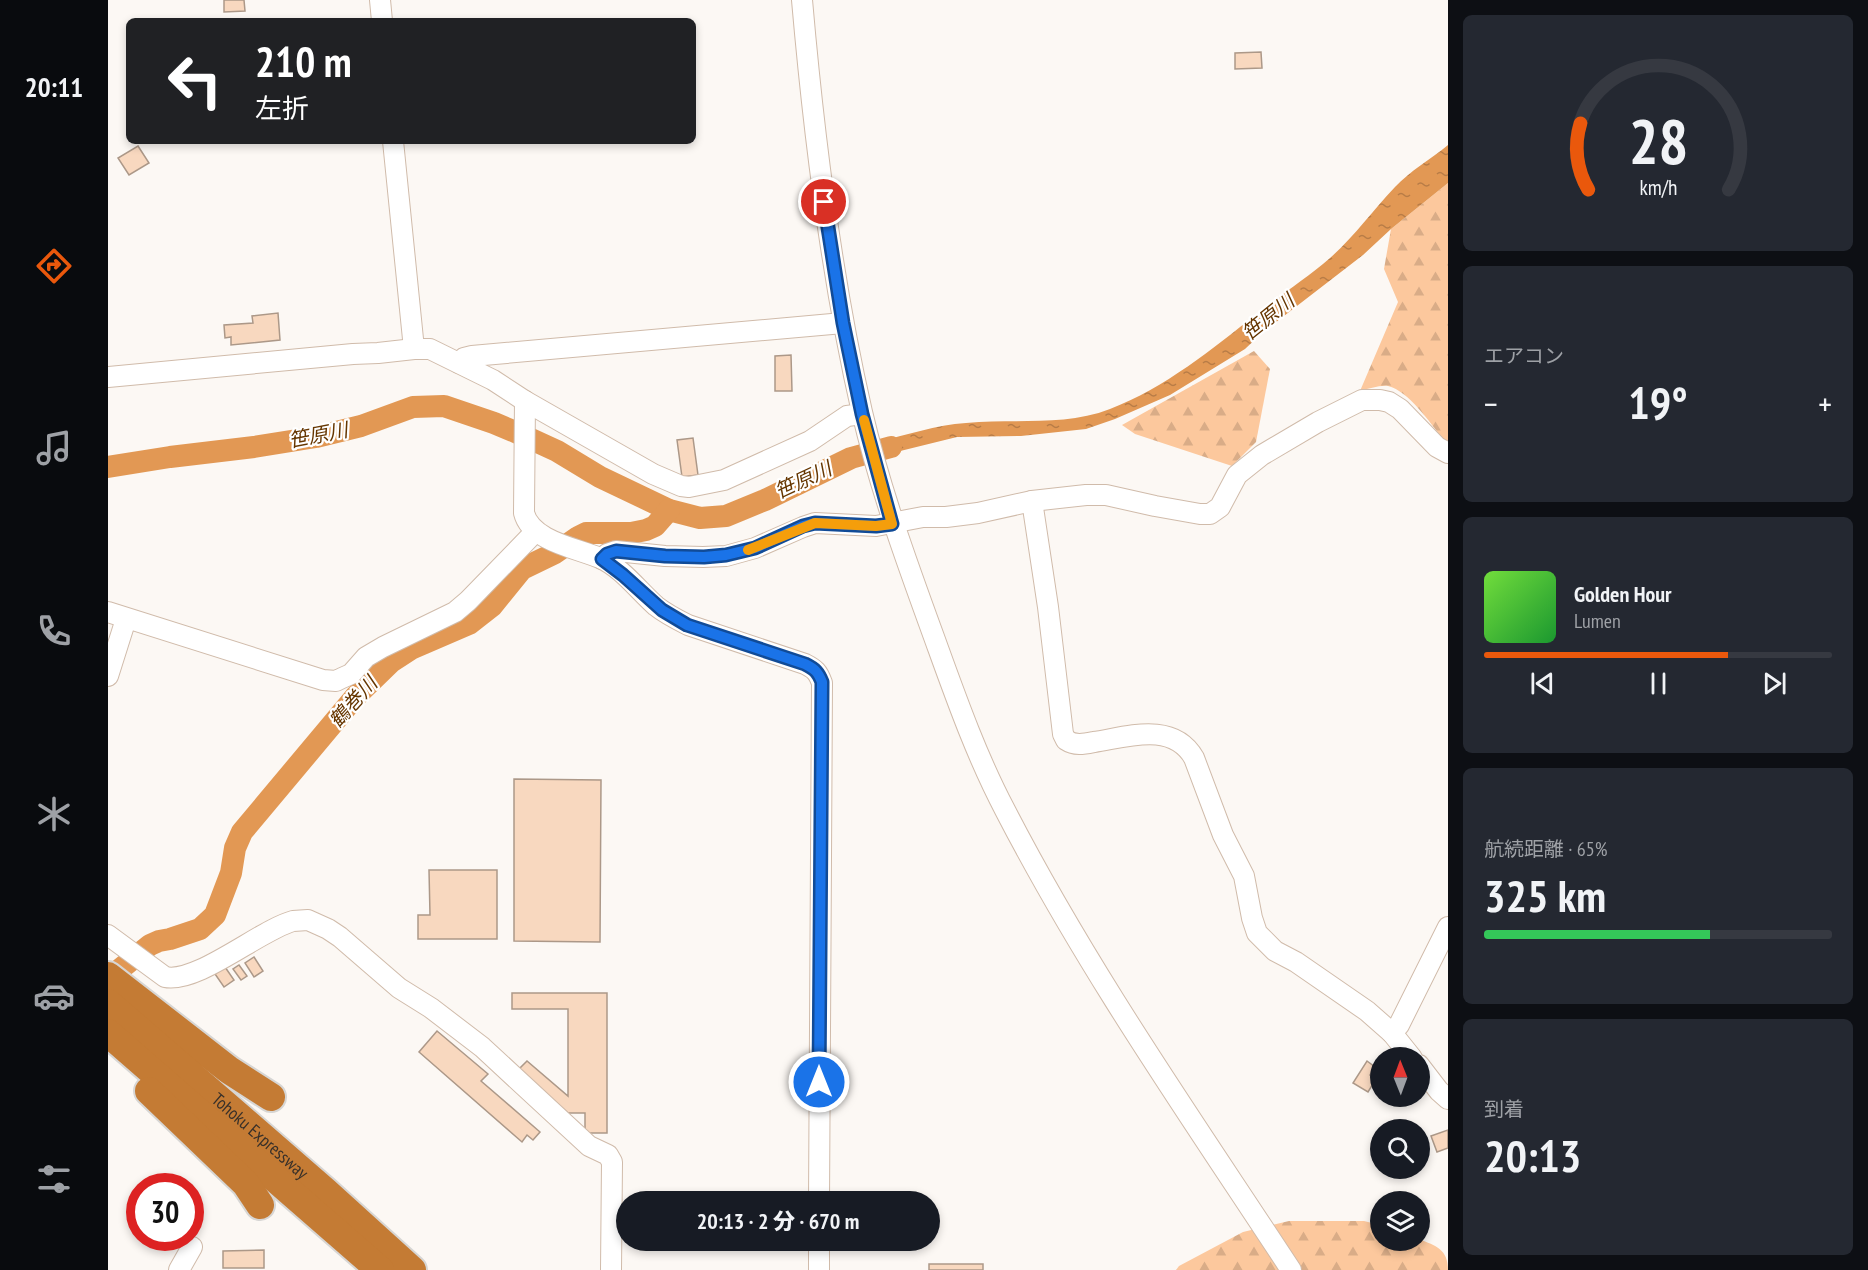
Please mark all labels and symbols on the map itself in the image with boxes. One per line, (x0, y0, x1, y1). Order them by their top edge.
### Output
pin (798, 176, 849, 227)
water label: 笹原川 (1237, 287, 1301, 346)
water label: 笹原川 (286, 416, 352, 453)
water label: 笹原川 (770, 455, 837, 504)
water label: 鶴巻川 (323, 670, 384, 733)
north arrow (1370, 1047, 1430, 1107)
position arrow (787, 1050, 851, 1114)
street label: Tohoku Expressway (208, 1087, 314, 1184)
speed limit sign: 30 (126, 1173, 204, 1251)

